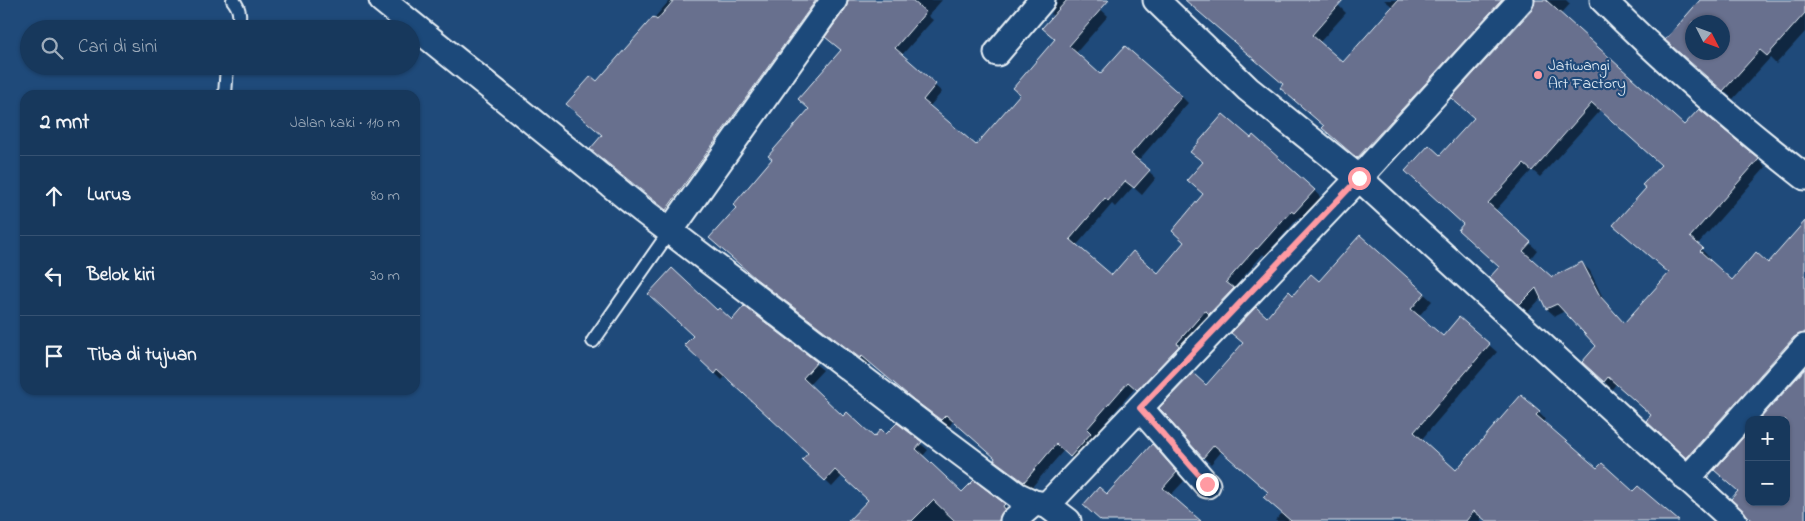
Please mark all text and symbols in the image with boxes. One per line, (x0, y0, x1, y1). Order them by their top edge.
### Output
north arrow (1685, 15, 1730, 60)
search box (20, 20, 420, 75)
icon: search (38, 34, 66, 62)
text: Cari di sini (78, 34, 157, 61)
place label: Jatiwangi Art Factory (1548, 54, 1626, 96)
marker: Jatiwangi Art Factory (1532, 69, 1544, 81)
text: 2 mnt (40, 108, 89, 138)
text: Jalan kaki · 110 m (290, 111, 400, 135)
route start (1348, 167, 1371, 190)
icon: ahead (40, 182, 68, 210)
text: Lurus (87, 182, 131, 209)
text: 80 m (371, 184, 400, 208)
icon: left (40, 262, 68, 290)
text: Belok kiri (87, 262, 155, 289)
text: 30 m (370, 264, 400, 288)
icon: arrive (40, 342, 68, 370)
text: Tiba di tujuan (87, 342, 197, 369)
map controls (1745, 416, 1790, 506)
button: + (1745, 416, 1790, 461)
button: − (1745, 461, 1790, 506)
route end (1196, 473, 1219, 496)

